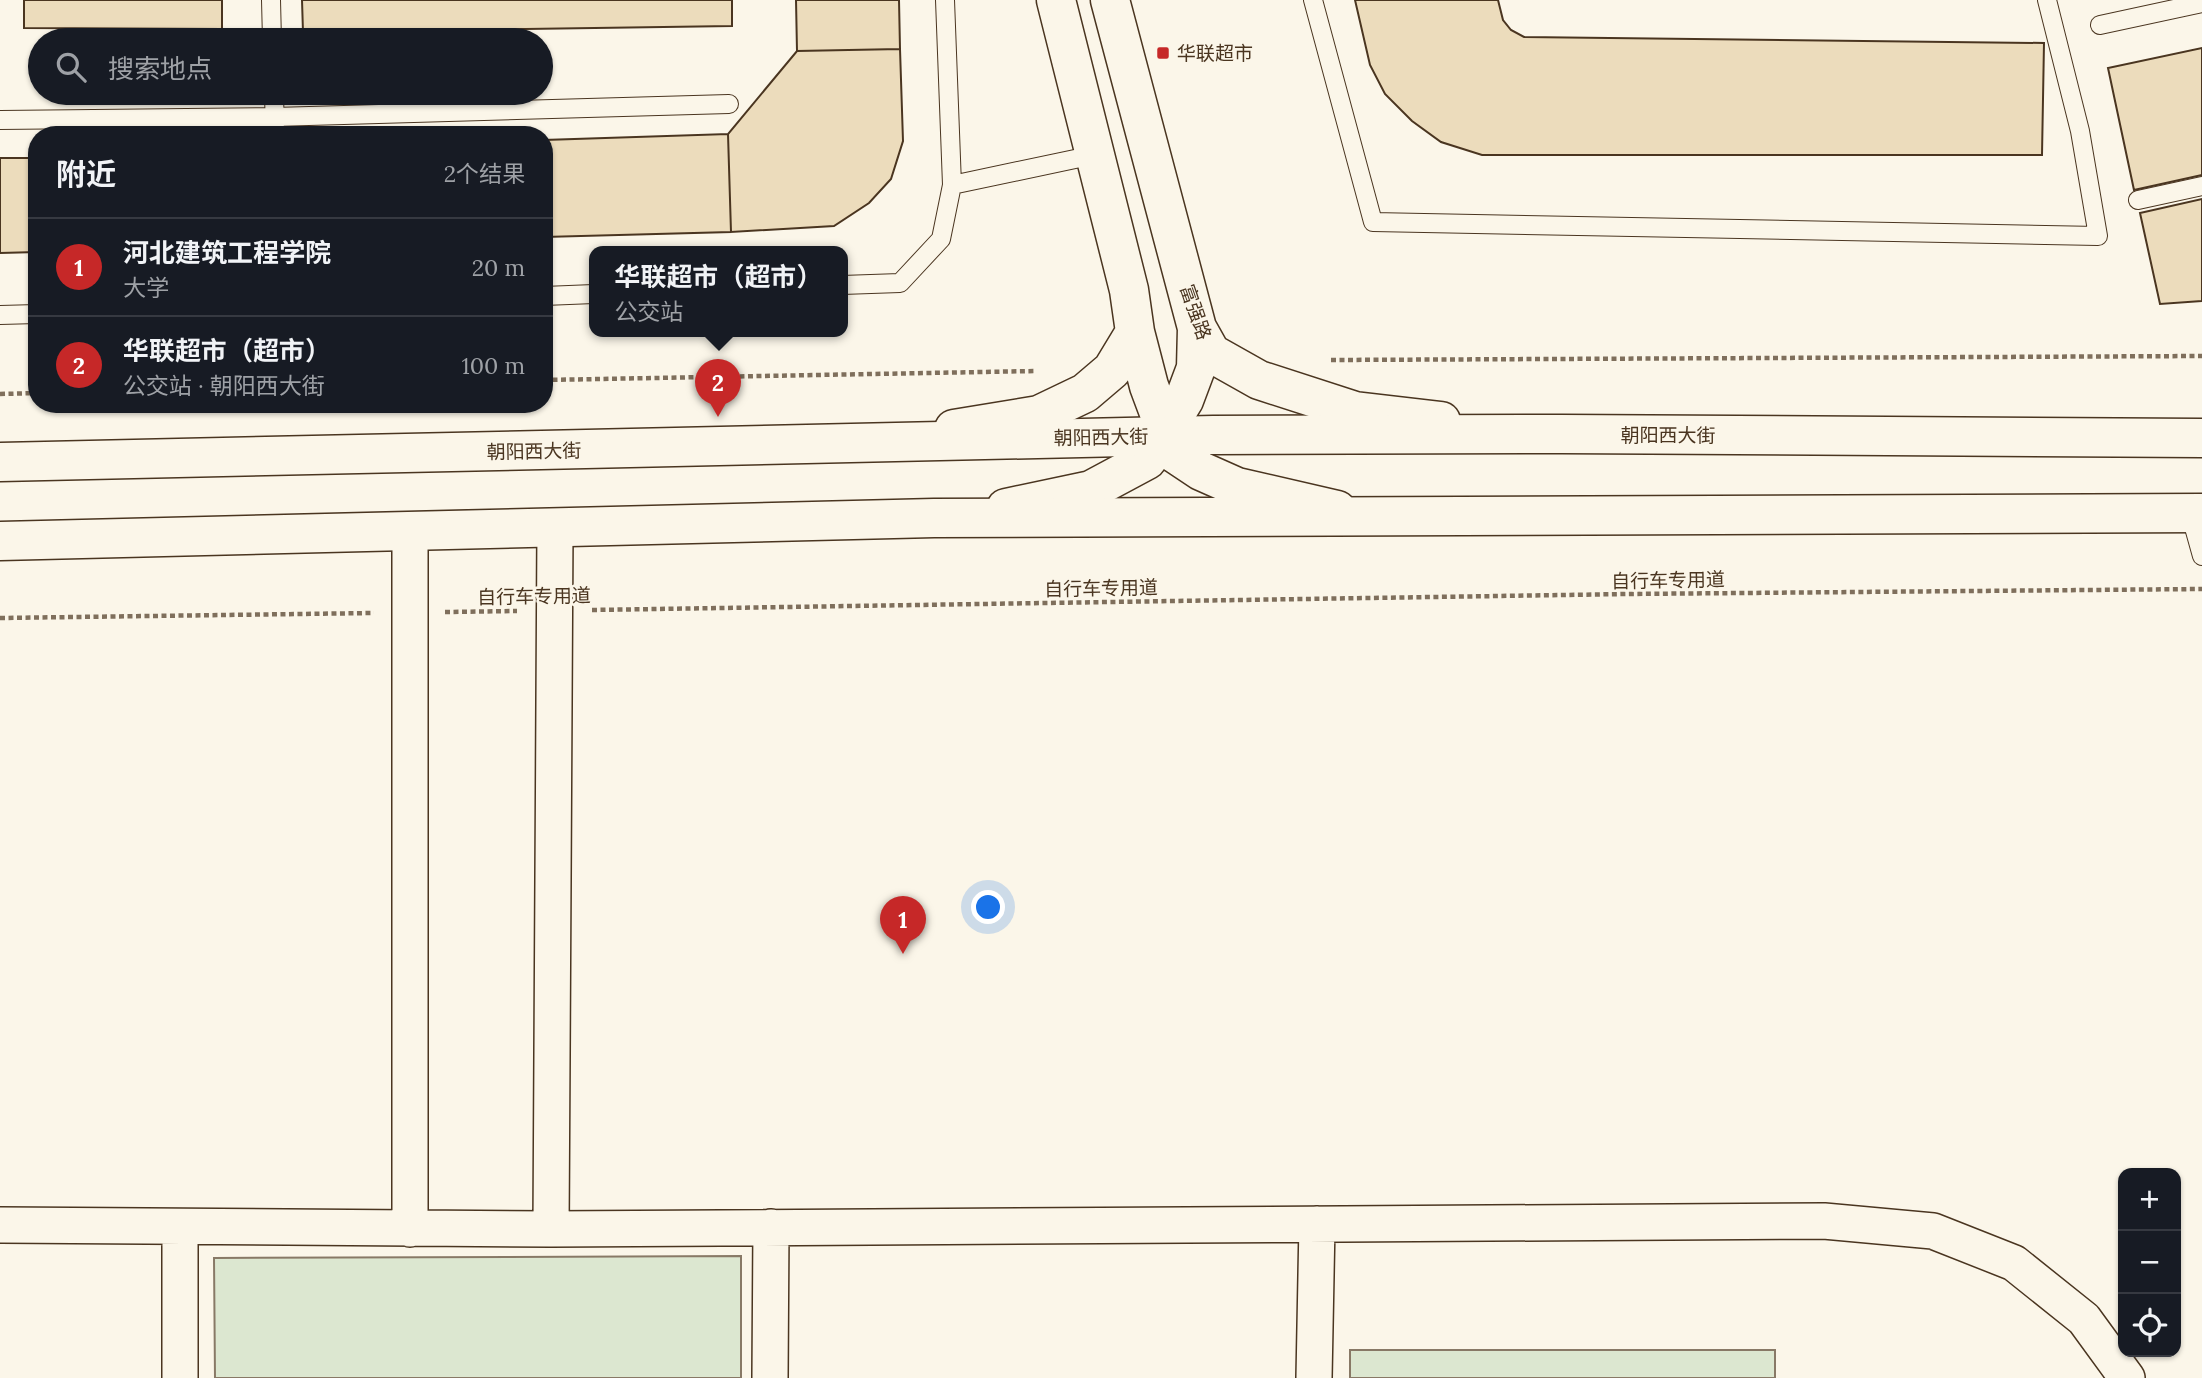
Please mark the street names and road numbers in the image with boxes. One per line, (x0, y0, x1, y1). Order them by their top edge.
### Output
street label: 富强路 (1175, 281, 1217, 343)
street label: 朝阳西大街 (1620, 423, 1716, 447)
street label: 朝阳西大街 (1053, 424, 1149, 450)
street label: 朝阳西大街 (486, 438, 582, 464)
street label: 自行车专用道 (1611, 567, 1725, 593)
street label: 自行车专用道 (1044, 575, 1158, 601)
street label: 自行车专用道 (477, 583, 591, 609)

